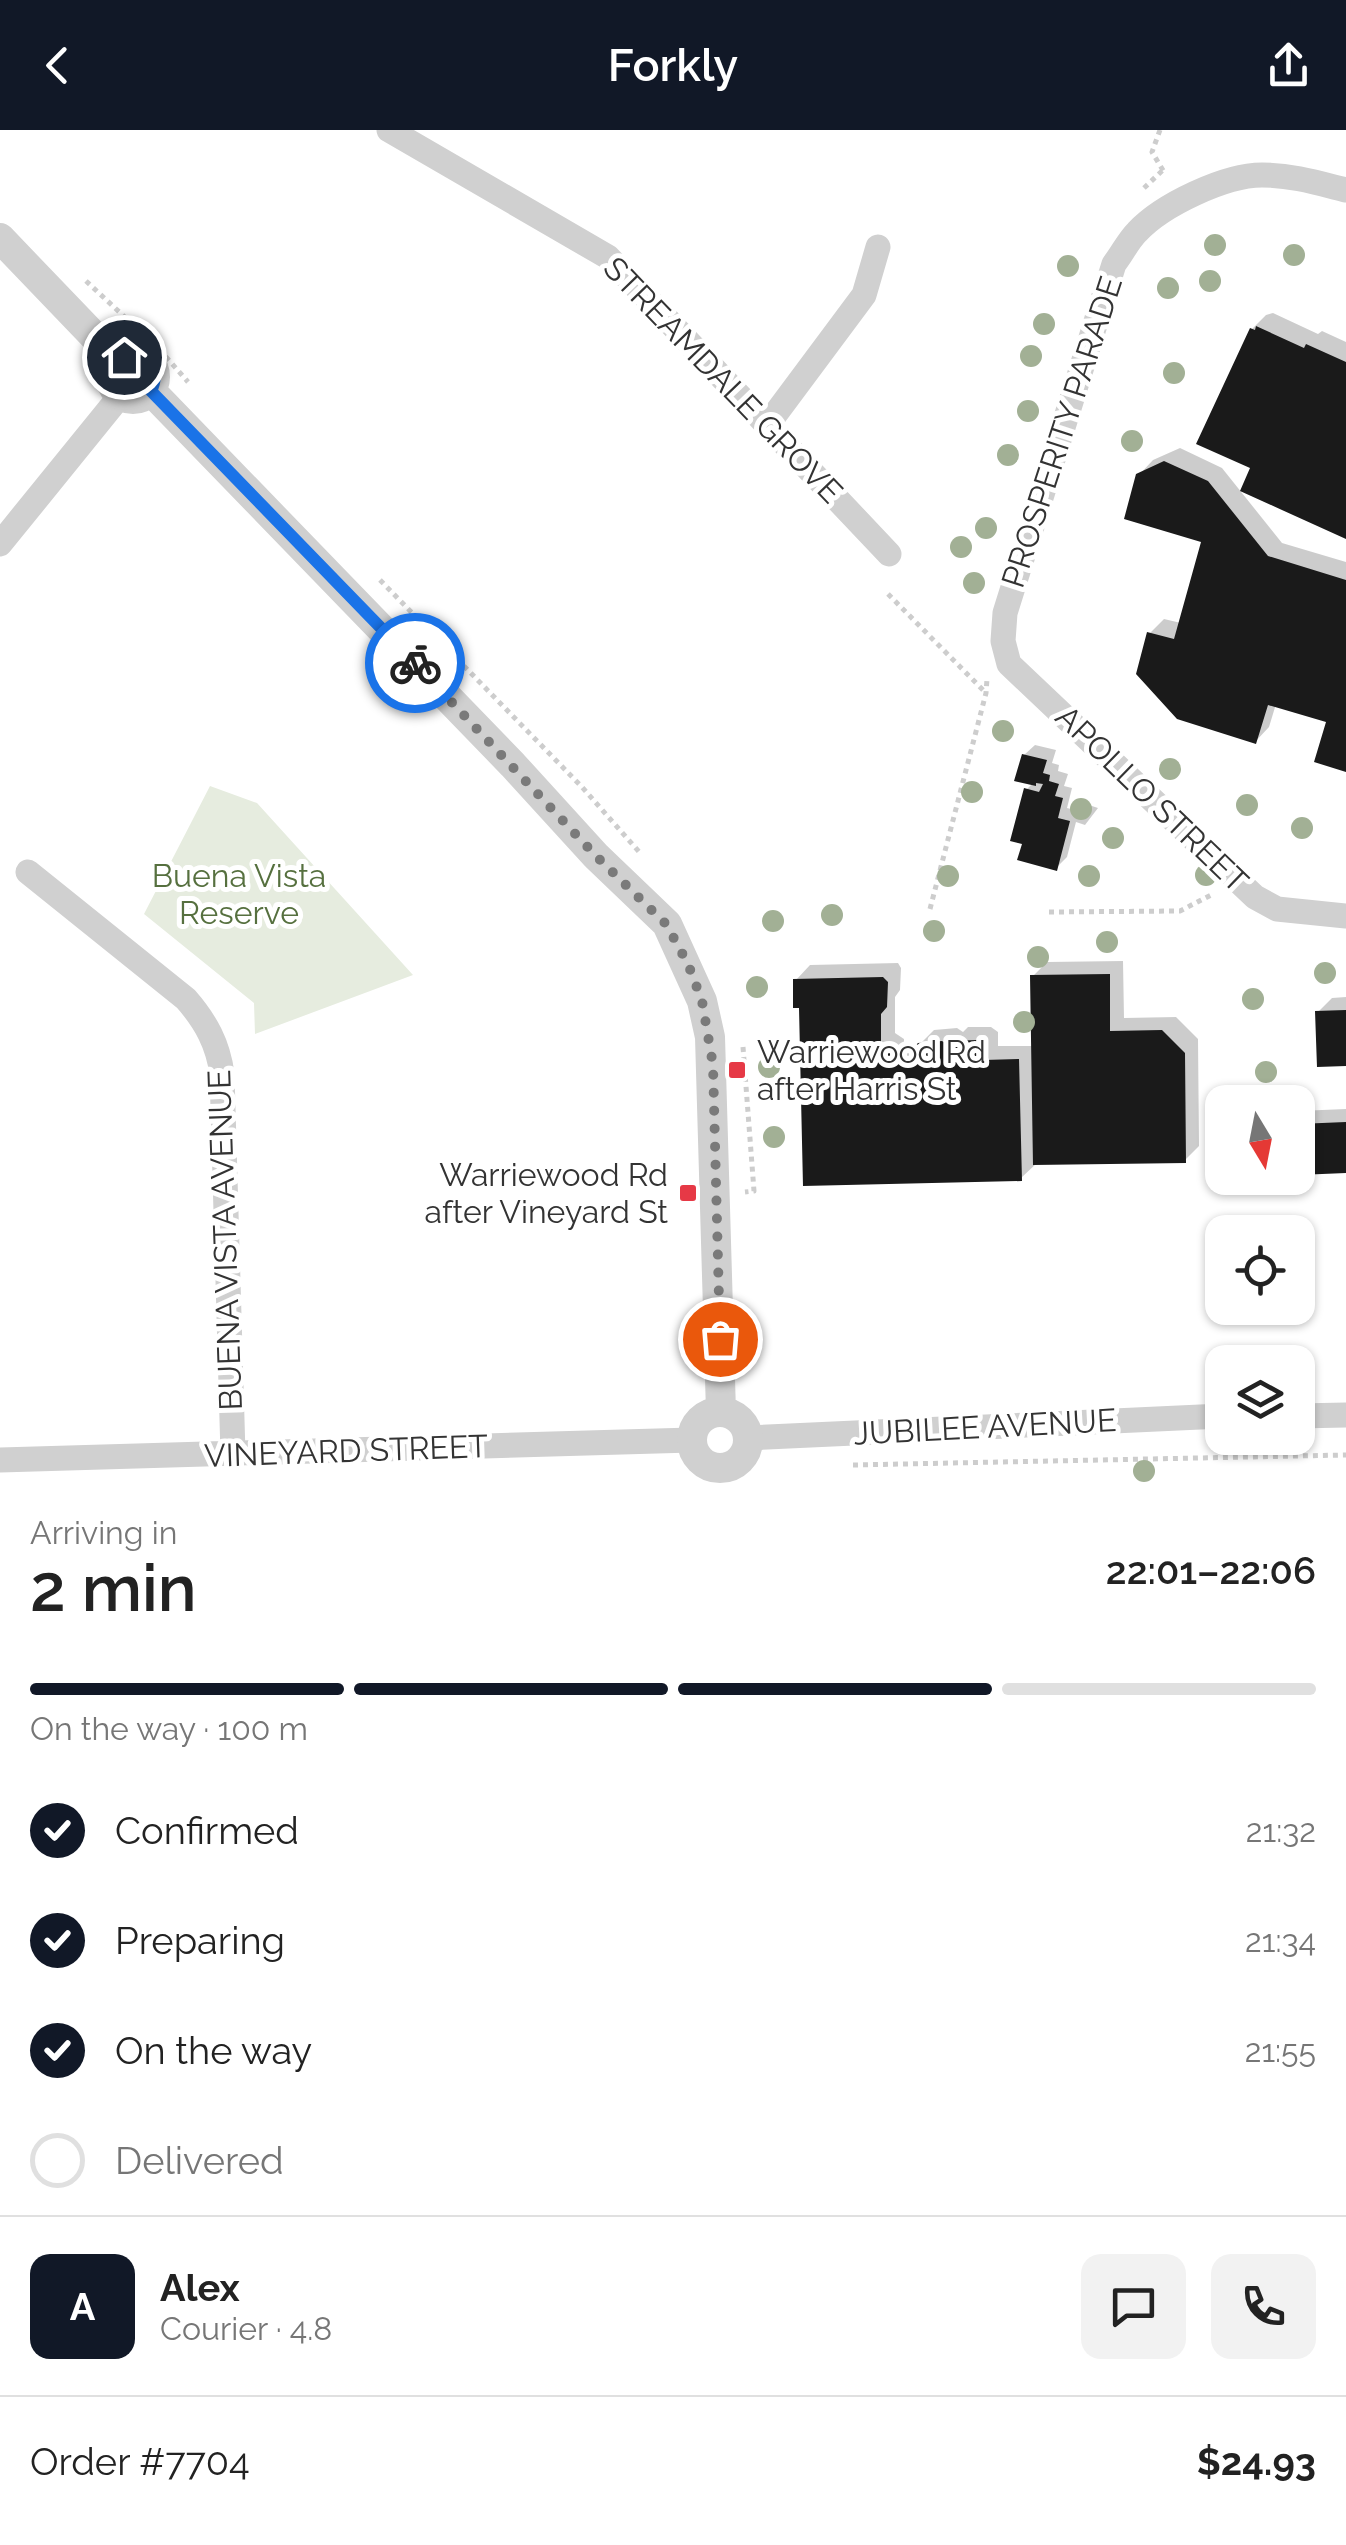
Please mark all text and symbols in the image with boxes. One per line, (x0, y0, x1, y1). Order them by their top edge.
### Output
icon: back (30, 38, 85, 93)
icon: share (1261, 38, 1316, 93)
text: Forkly (608, 39, 738, 92)
street label: STREAMDALE GROVE (596, 249, 850, 510)
street label: PROSPERITY PARADE (994, 272, 1129, 592)
pin (82, 315, 167, 400)
icon: home (97, 330, 152, 385)
courier (365, 613, 465, 713)
icon: bike (388, 636, 443, 691)
street label: APOLLO STREET (1049, 698, 1256, 900)
park label: Buena Vista Reserve (152, 857, 326, 931)
place label: Warriewood Rd after Harris St (757, 1033, 986, 1107)
marker: Warriewood Rd after Harris St (726, 1059, 748, 1081)
street label: BUENA VISTA AVENUE (200, 1069, 249, 1411)
north arrow (1205, 1085, 1315, 1195)
map controls (1205, 1085, 1315, 1455)
place label: Warriewood Rd after Vineyard St (425, 1156, 668, 1230)
marker: Warriewood Rd after Vineyard St (677, 1182, 699, 1204)
button: locate (1205, 1215, 1315, 1325)
pin (678, 1297, 763, 1382)
icon: bag (693, 1312, 748, 1367)
button: layers (1205, 1345, 1315, 1455)
street label: JUBILEE AVENUE (853, 1401, 1117, 1452)
street label: VINEYARD STREET (203, 1427, 489, 1474)
text: Arriving in (30, 1514, 177, 1551)
text: 22:01–22:06 (1106, 1548, 1316, 1593)
text: 2 min (30, 1550, 197, 1626)
text: On the way · 100 m (30, 1710, 308, 1747)
icon: check (30, 1803, 85, 1858)
text: Confirmed (115, 1808, 299, 1853)
text: 21:32 (1246, 1812, 1316, 1849)
icon: check (30, 1913, 85, 1968)
text: Preparing (115, 1918, 285, 1963)
text: 21:34 (1245, 1922, 1316, 1959)
icon: check (30, 2023, 85, 2078)
text: On the way (115, 2028, 312, 2073)
text: 21:55 (1245, 2032, 1316, 2069)
text: Delivered (115, 2138, 284, 2183)
button: chat (1081, 2254, 1186, 2359)
button: phone (1211, 2254, 1316, 2359)
text: Alex (160, 2265, 240, 2310)
text: A (70, 2284, 95, 2329)
text: Courier · 4.8 (160, 2310, 332, 2347)
text: Order #7704 (30, 2439, 250, 2484)
text: $24.93 (1197, 2439, 1316, 2484)

